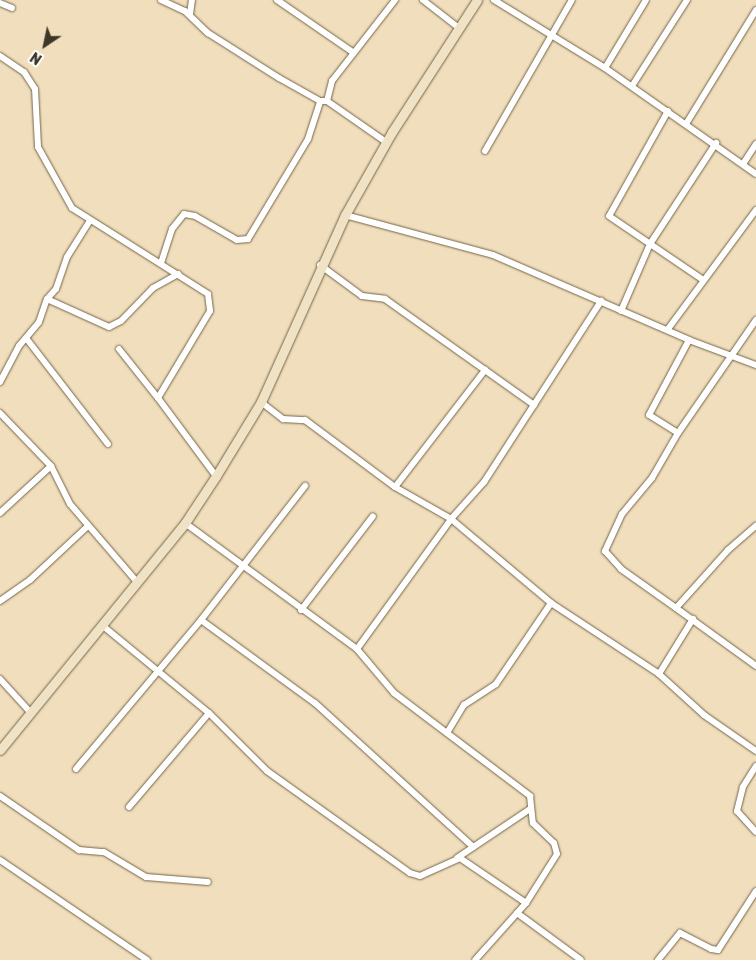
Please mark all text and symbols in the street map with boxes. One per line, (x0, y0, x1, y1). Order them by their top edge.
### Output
north arrow (20, 20, 70, 70)
text: N (27, 48, 45, 68)

